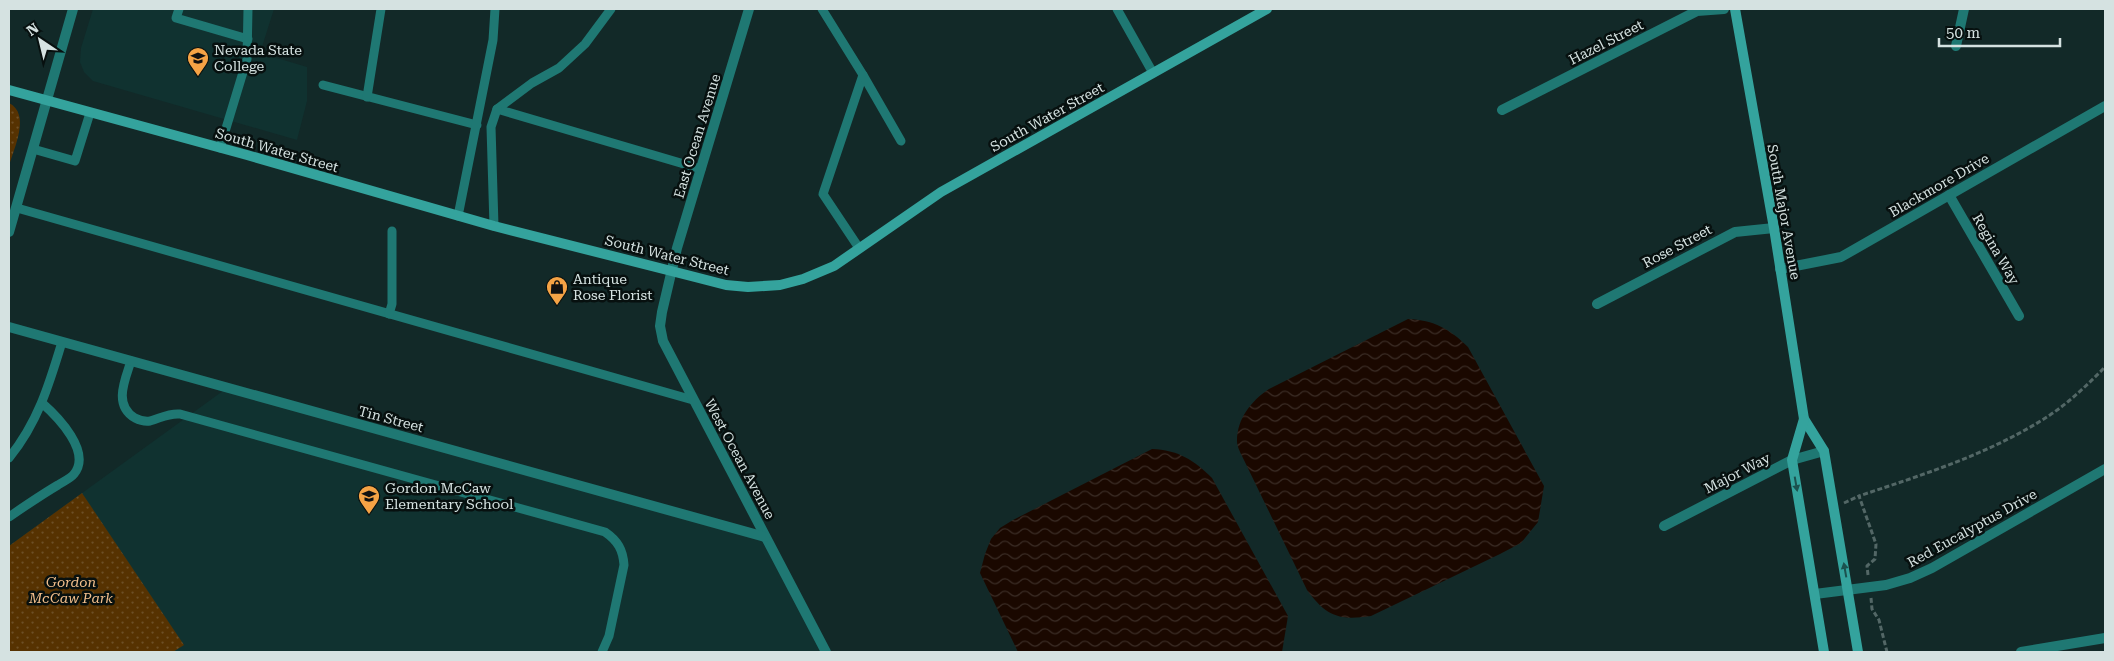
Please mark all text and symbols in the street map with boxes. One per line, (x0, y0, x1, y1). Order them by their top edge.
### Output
north arrow (15, 15, 65, 65)
scale bar (1939, 15, 2060, 47)
street label: Hazel Street (1566, 16, 1646, 68)
text: N (24, 20, 42, 39)
text: 50 m (1946, 24, 1981, 42)
place label: Nevada State College (214, 42, 302, 74)
school or university icon: Nevada State College (186, 46, 210, 77)
street label: East Ocean Avenue (670, 72, 724, 200)
street label: South Water Street (987, 79, 1107, 155)
street label: South Water Street (214, 125, 340, 175)
street label: South Major Avenue (1764, 143, 1804, 281)
street label: Blackmore Drive (1886, 150, 1992, 220)
street label: Regina Way (1969, 211, 2023, 288)
street label: Rose Street (1640, 221, 1714, 271)
street label: South Water Street (603, 232, 731, 278)
place label: Antique Rose Florist (573, 271, 652, 303)
shop icon: Antique Rose Florist (545, 275, 569, 306)
street label: West Ocean Avenue (702, 396, 779, 522)
street label: Tin Street (357, 403, 425, 435)
street label: Major Way (1701, 449, 1773, 496)
one-way arrow (1793, 476, 1801, 492)
place label: Gordon McCaw Elementary School (385, 480, 514, 512)
school or university icon: Gordon McCaw Elementary School (357, 484, 381, 515)
street label: Red Eucalyptus Drive (1905, 486, 2040, 570)
one-way arrow (1841, 561, 1849, 577)
park label: Gordon McCaw Park (28, 574, 113, 606)

